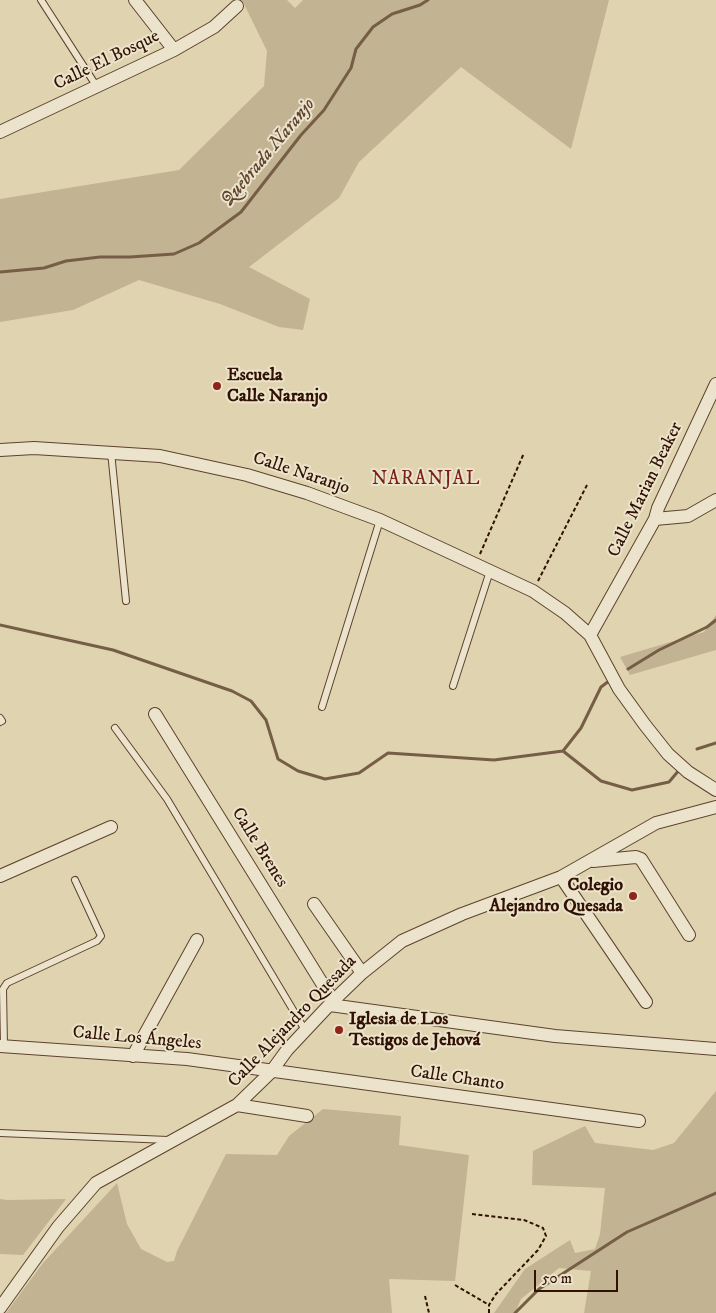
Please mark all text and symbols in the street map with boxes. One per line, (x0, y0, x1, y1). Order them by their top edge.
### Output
street label: Calle El Bosque (51, 26, 163, 96)
water label: Quebrada Naranjo (217, 94, 321, 212)
place label: Escuela Calle Naranjo (227, 365, 328, 408)
marker: Escuela Calle Naranjo (211, 380, 223, 392)
street label: Calle Marian Beaker (604, 419, 688, 561)
street label: Calle Naranjo (250, 448, 352, 500)
district label: NARANJAL (371, 469, 481, 491)
street label: Calle Brenes (226, 804, 292, 892)
place label: Colegio Alejandro Quesada (489, 875, 623, 918)
marker: Colegio Alejandro Quesada (627, 890, 639, 902)
street label: Calle Alejandro Quesada (224, 951, 362, 1093)
place label: Iglesia de Los Testigos de Jehová (349, 1009, 480, 1052)
street label: Calle Los Ángeles (72, 1023, 202, 1055)
marker: Iglesia de Los Testigos de Jehová (333, 1024, 345, 1036)
street label: Calle Chanto (409, 1062, 505, 1096)
scale bar (536, 1260, 620, 1292)
text: 50 m (542, 1269, 572, 1288)

